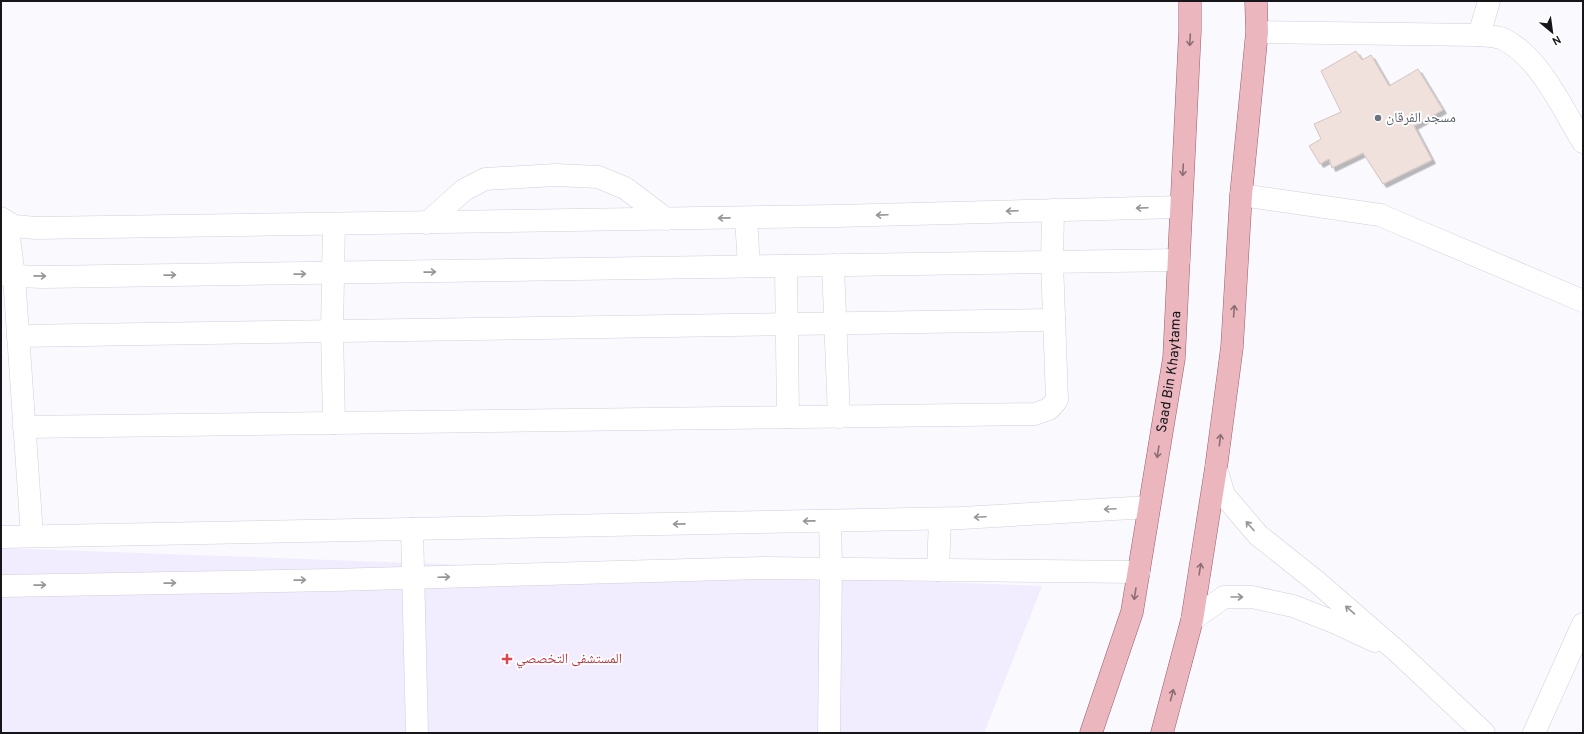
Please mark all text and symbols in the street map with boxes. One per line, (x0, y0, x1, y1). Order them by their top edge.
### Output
north arrow (1532, 12, 1572, 52)
text: N (1550, 32, 1563, 48)
one-way arrow (1186, 33, 1193, 46)
place label: مسجد الفرقان (1386, 110, 1456, 127)
marker: مسجد الفرقان (1373, 113, 1383, 123)
one-way arrow (1179, 163, 1187, 176)
one-way arrow (1136, 204, 1149, 211)
one-way arrow (1006, 208, 1019, 215)
one-way arrow (876, 211, 889, 219)
one-way arrow (718, 214, 731, 222)
one-way arrow (423, 268, 436, 276)
one-way arrow (293, 270, 306, 278)
one-way arrow (163, 271, 176, 279)
one-way arrow (33, 273, 46, 280)
one-way arrow (1230, 305, 1237, 318)
street label: Saad Bin Khaytama (1153, 311, 1185, 434)
one-way arrow (1216, 434, 1224, 447)
one-way arrow (1154, 445, 1162, 458)
one-way arrow (1104, 506, 1117, 513)
one-way arrow (974, 513, 987, 521)
one-way arrow (803, 517, 816, 525)
one-way arrow (673, 520, 686, 527)
one-way arrow (1246, 521, 1255, 532)
one-way arrow (1196, 563, 1204, 576)
one-way arrow (437, 573, 450, 580)
one-way arrow (293, 577, 306, 584)
one-way arrow (163, 579, 176, 587)
one-way arrow (33, 581, 46, 589)
one-way arrow (1131, 588, 1139, 601)
one-way arrow (1230, 593, 1243, 601)
one-way arrow (1344, 605, 1355, 614)
place label: المستشفى التخصصي (516, 651, 622, 669)
marker: المستشفى التخصصي (501, 653, 513, 665)
one-way arrow (1169, 689, 1176, 702)

